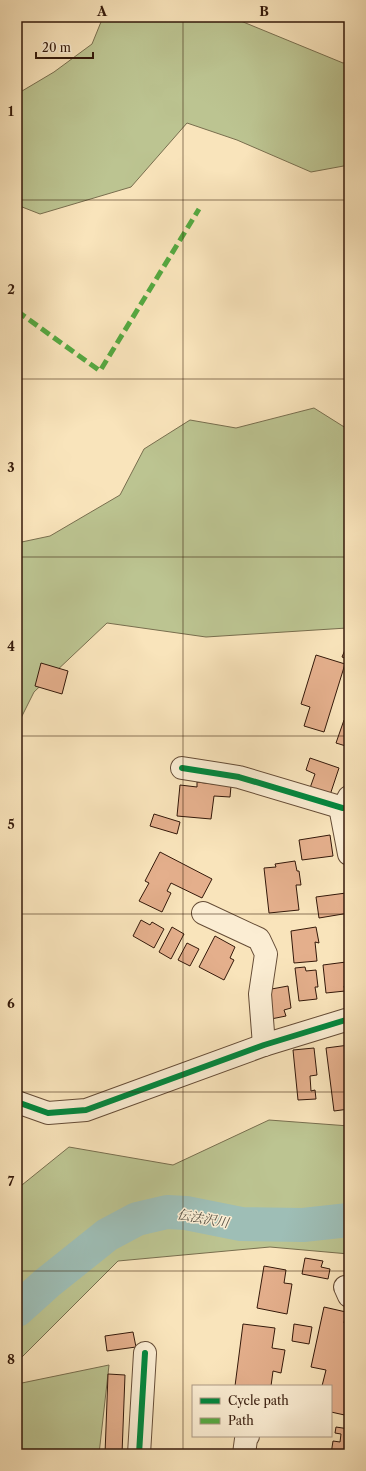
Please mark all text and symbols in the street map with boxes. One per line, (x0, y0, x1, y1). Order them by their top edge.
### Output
text: A (96, 3, 108, 19)
text: B (259, 3, 269, 19)
scale bar (36, 34, 93, 60)
text: 20 m (42, 40, 71, 55)
text: 1 (8, 103, 14, 119)
text: 2 (7, 281, 15, 297)
text: 3 (7, 459, 15, 475)
text: 4 (7, 638, 15, 654)
text: 5 (7, 816, 15, 832)
text: 6 (7, 995, 15, 1011)
text: 7 (8, 1173, 15, 1189)
water label: 伝法沢川 (176, 1206, 232, 1231)
text: 8 (7, 1351, 15, 1367)
legend (192, 1385, 332, 1437)
text: Cycle path (228, 1393, 289, 1408)
text: Path (228, 1413, 254, 1428)

